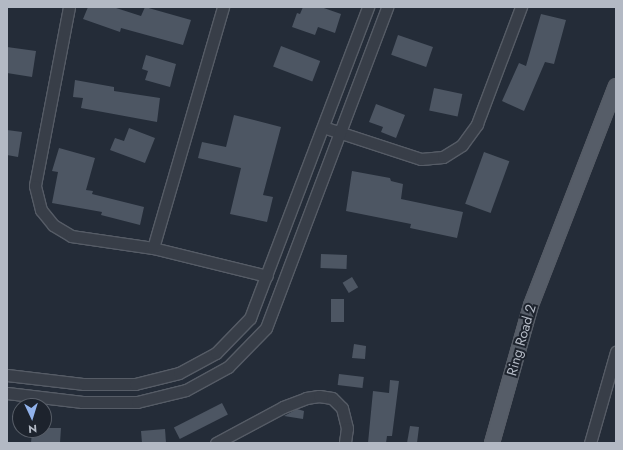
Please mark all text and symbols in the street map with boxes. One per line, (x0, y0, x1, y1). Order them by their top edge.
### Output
street label: Ring Road 2 (503, 302, 539, 378)
north arrow (12, 398, 52, 438)
text: N (28, 421, 38, 437)

